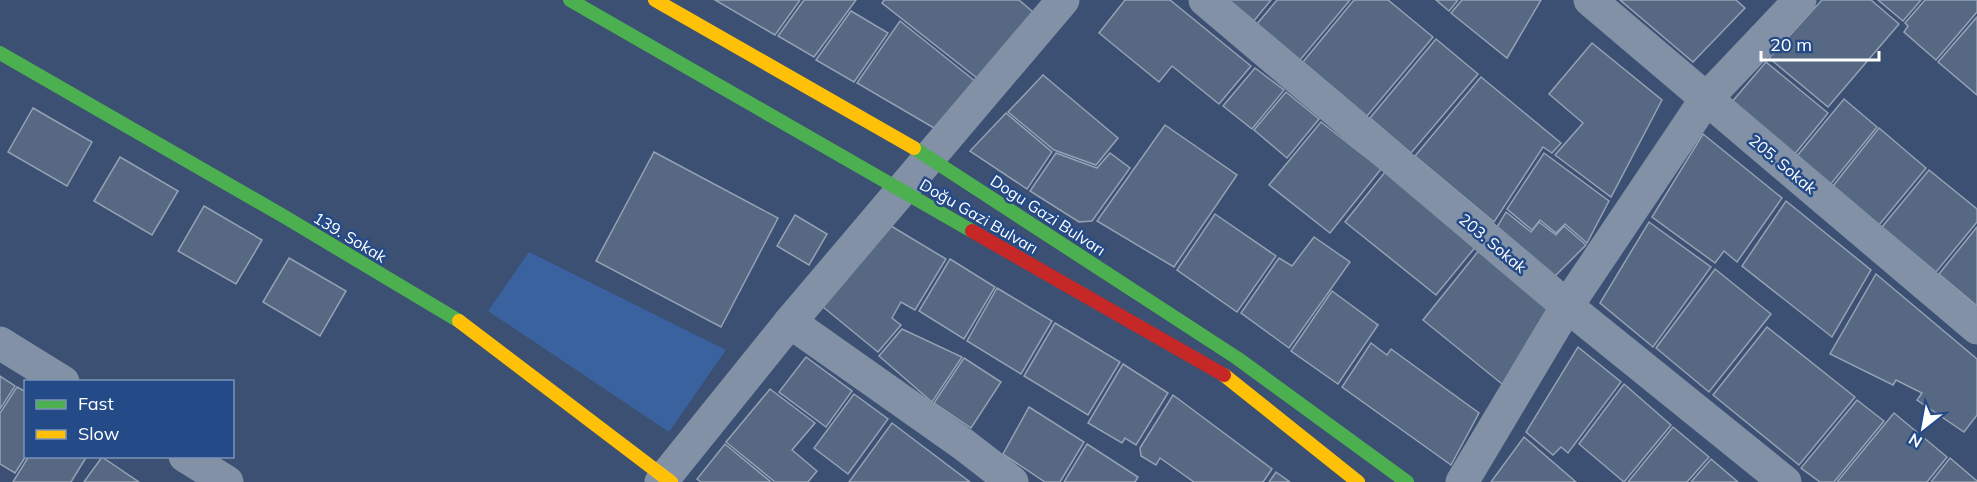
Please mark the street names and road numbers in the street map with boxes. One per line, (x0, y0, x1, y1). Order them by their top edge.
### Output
street label: 205. Sokak (1745, 130, 1821, 198)
street label: Dogu Gazi Bulvarı (987, 170, 1109, 260)
street label: Doğu Gazi Bulvarı (916, 174, 1042, 258)
street label: 139. Sokak (310, 207, 391, 267)
street label: 203. Sokak (1455, 209, 1531, 277)

